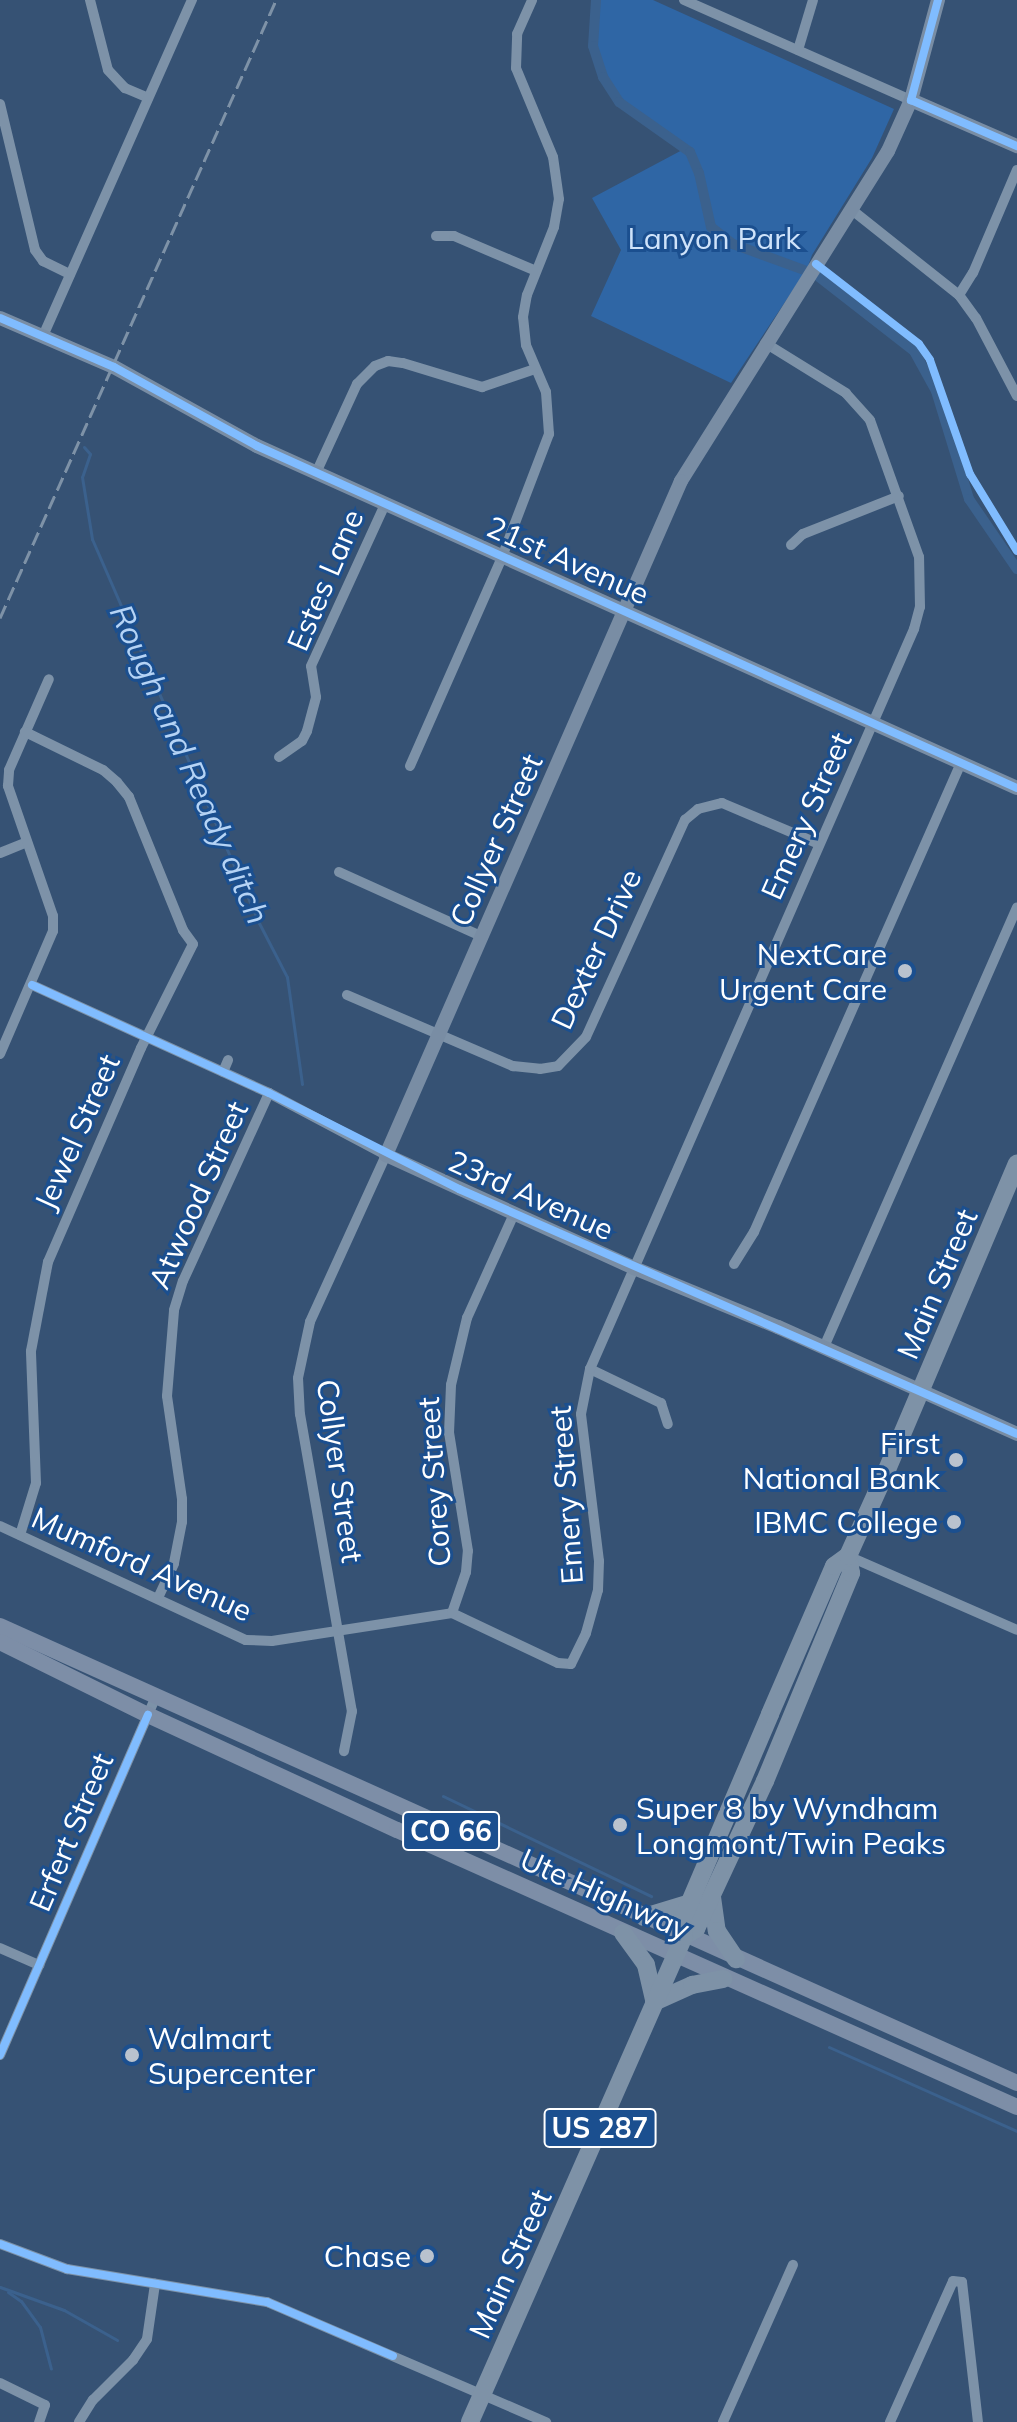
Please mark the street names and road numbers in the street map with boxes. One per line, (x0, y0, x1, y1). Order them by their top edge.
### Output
street label: Estes Lane (279, 504, 371, 656)
street label: 21st Avenue (481, 508, 655, 612)
street label: Emery Street (753, 727, 859, 905)
street label: Collyer Street (442, 748, 550, 932)
street label: Dexter Drive (543, 863, 649, 1035)
street label: Jewel Street (27, 1049, 127, 1215)
street label: Atwood Street (141, 1096, 255, 1294)
street label: 23rd Avenue (443, 1143, 619, 1247)
street label: Main Street (889, 1204, 985, 1364)
street label: Collyer Street (309, 1377, 371, 1565)
street label: Corey Street (410, 1396, 458, 1568)
street label: Emery Street (542, 1405, 590, 1585)
street label: Mumford Avenue (26, 1499, 258, 1629)
street label: Erfert Street (22, 1747, 120, 1917)
road number: CO 66 (401, 1807, 501, 1855)
street label: Ute Highway (515, 1841, 695, 1947)
road number: US 287 (542, 2104, 658, 2152)
street label: Main Street (461, 2184, 559, 2344)

